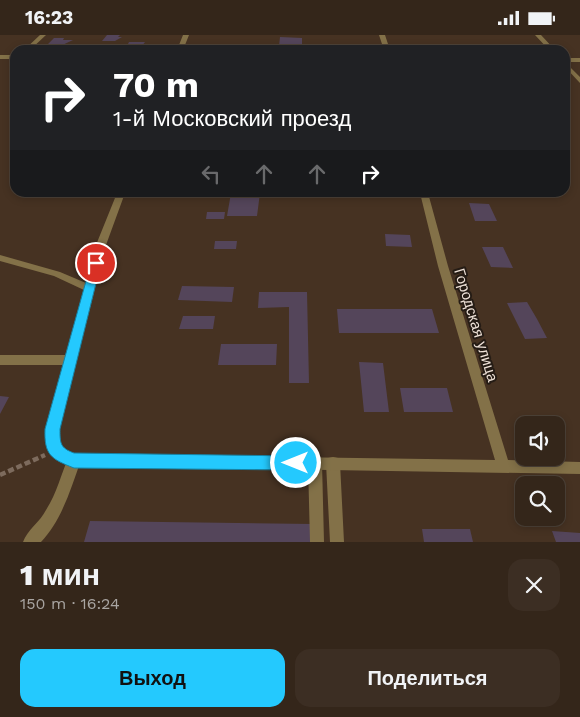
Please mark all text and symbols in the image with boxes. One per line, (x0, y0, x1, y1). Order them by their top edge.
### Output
text: 16:23 (25, 6, 73, 29)
text: 70 m (113, 64, 199, 106)
icon: right (30, 65, 95, 130)
text: 1-й Московский проезд (113, 106, 351, 131)
icon: left (197, 160, 225, 188)
icon: ahead (250, 160, 278, 188)
icon: ahead (303, 160, 331, 188)
icon: right (356, 160, 384, 188)
pin (75, 242, 117, 284)
icon: arrive (82, 249, 110, 277)
street label: Городская улица (450, 266, 502, 385)
map controls (515, 416, 565, 526)
button: sound (515, 416, 565, 466)
position arrow (269, 436, 321, 488)
button: search (515, 476, 565, 526)
text: 1 мин (20, 557, 100, 592)
button: close (508, 559, 560, 611)
text: 150 m · 16:24 (20, 594, 120, 613)
button: Выход (20, 649, 285, 707)
button: Поделиться (295, 649, 560, 707)

